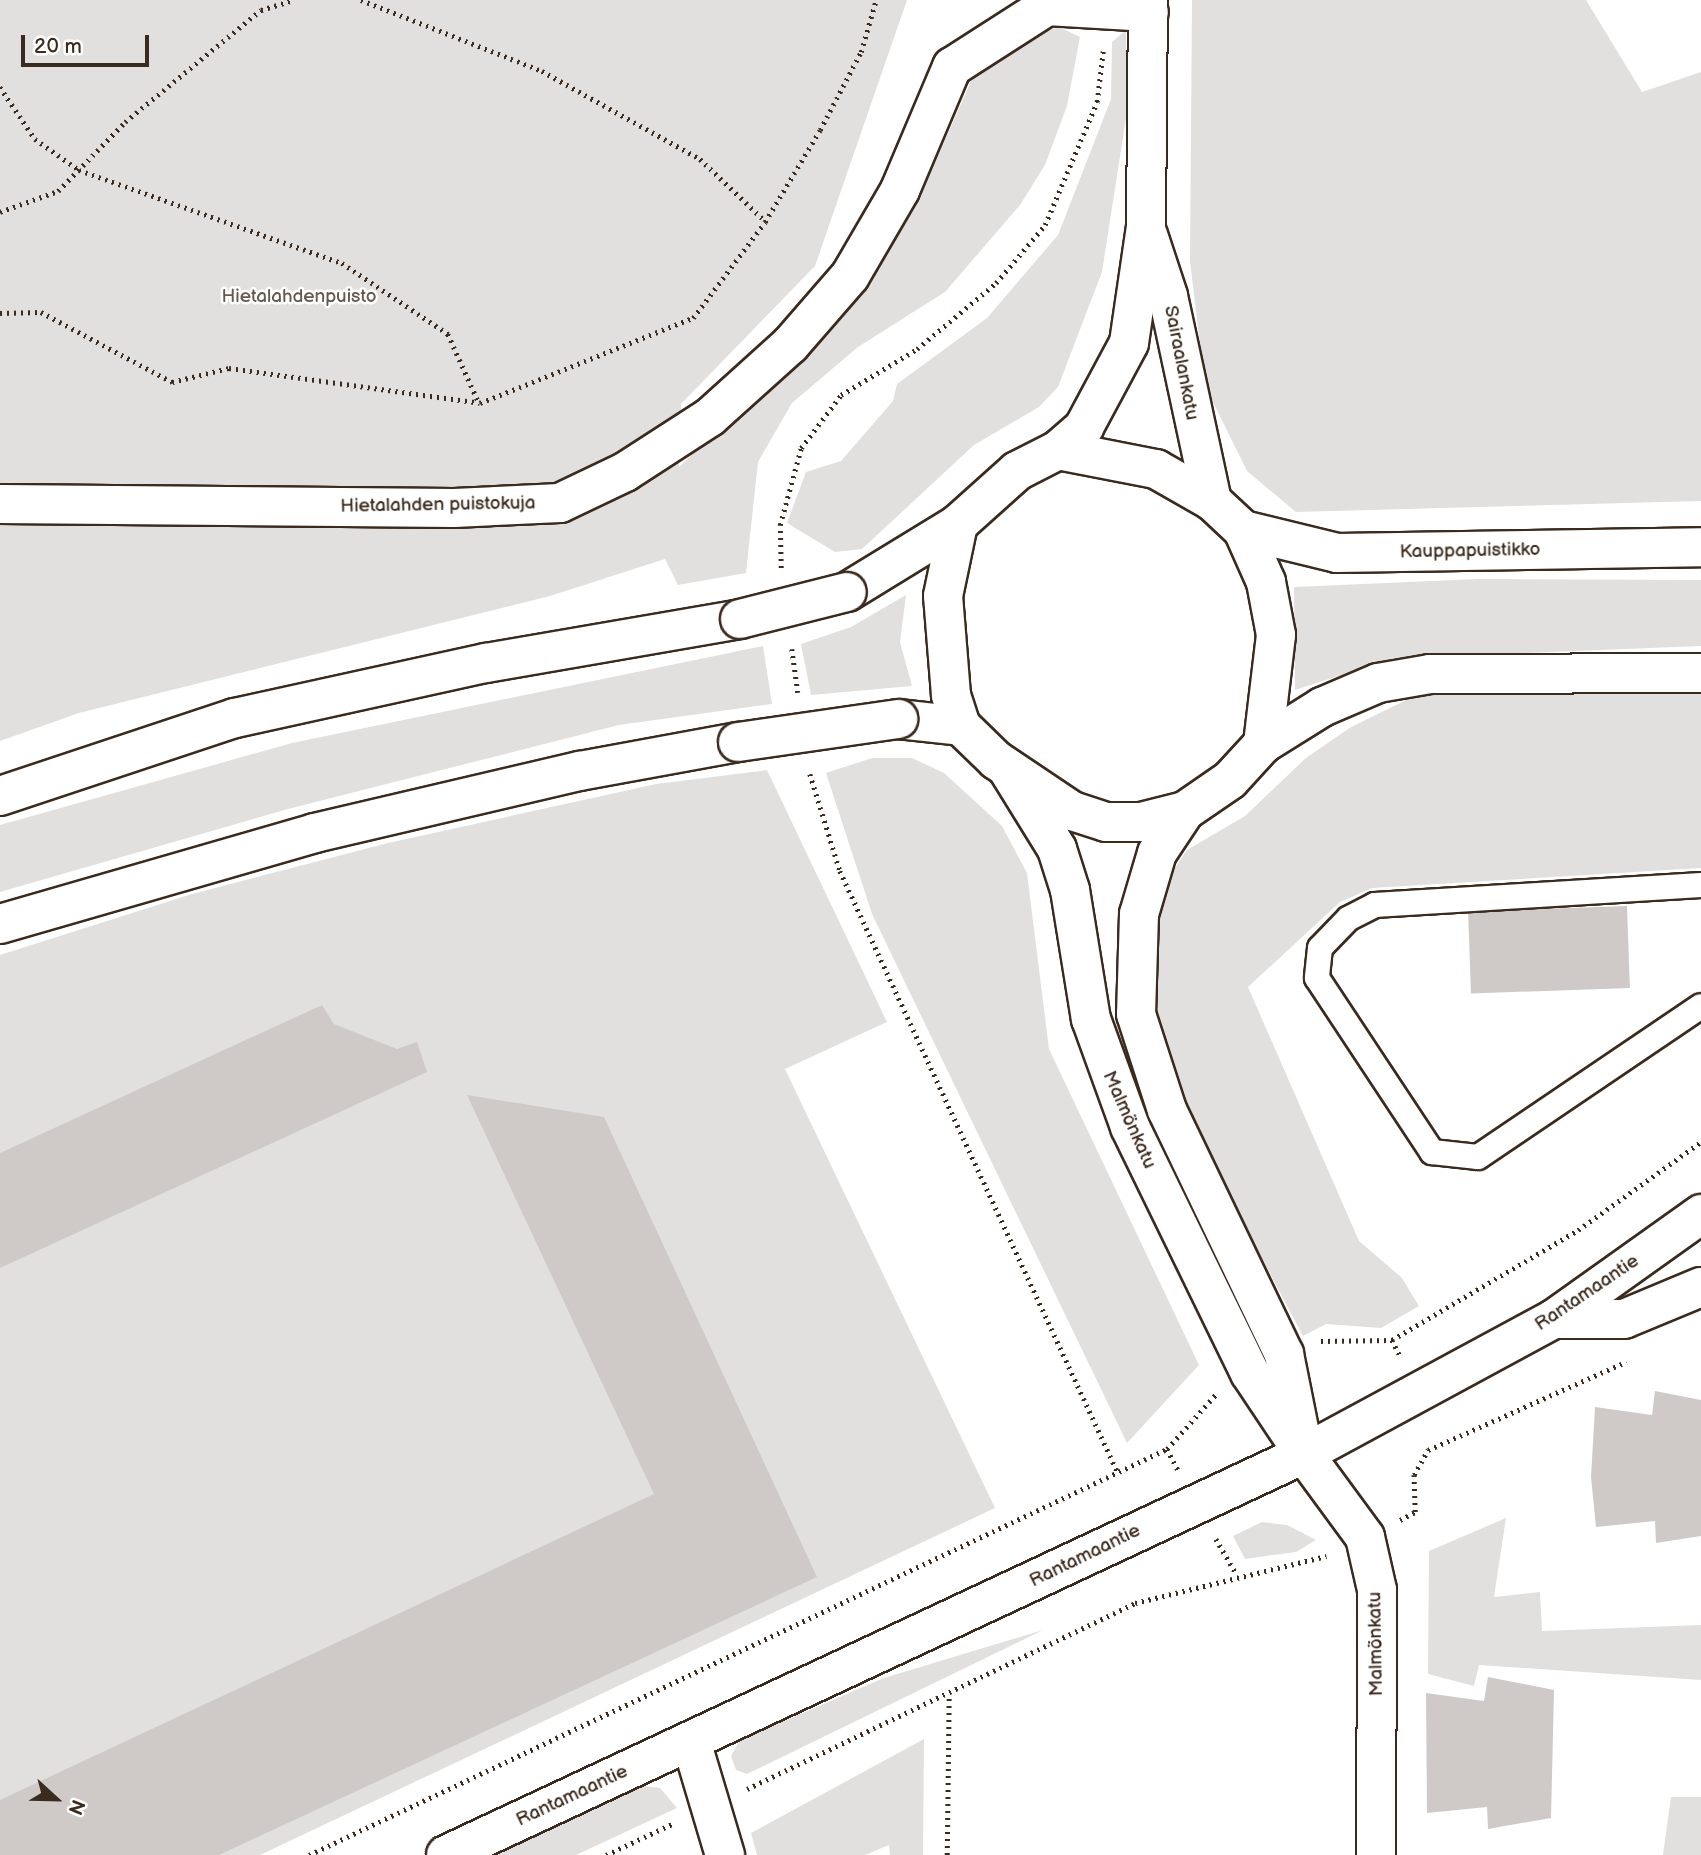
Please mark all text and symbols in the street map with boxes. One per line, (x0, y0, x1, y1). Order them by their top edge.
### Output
scale bar (24, 21, 152, 65)
text: 20 m (34, 34, 82, 59)
park label: Hietalahdenpuisto (221, 286, 377, 308)
street label: Sairaalankatu (1159, 304, 1203, 422)
street label: Hietalahden puistokuja (340, 492, 536, 518)
street label: Kauppapuistikko (1399, 538, 1541, 564)
street label: Malmönkatu (1097, 1068, 1161, 1172)
street label: Rantamaantie (1531, 1250, 1643, 1336)
street label: Rantamaantie (1026, 1519, 1144, 1593)
street label: Malmönkatu (1364, 1592, 1388, 1696)
street label: Rantamaantie (513, 1760, 631, 1832)
north arrow (21, 1764, 91, 1834)
text: N (63, 1796, 89, 1818)

